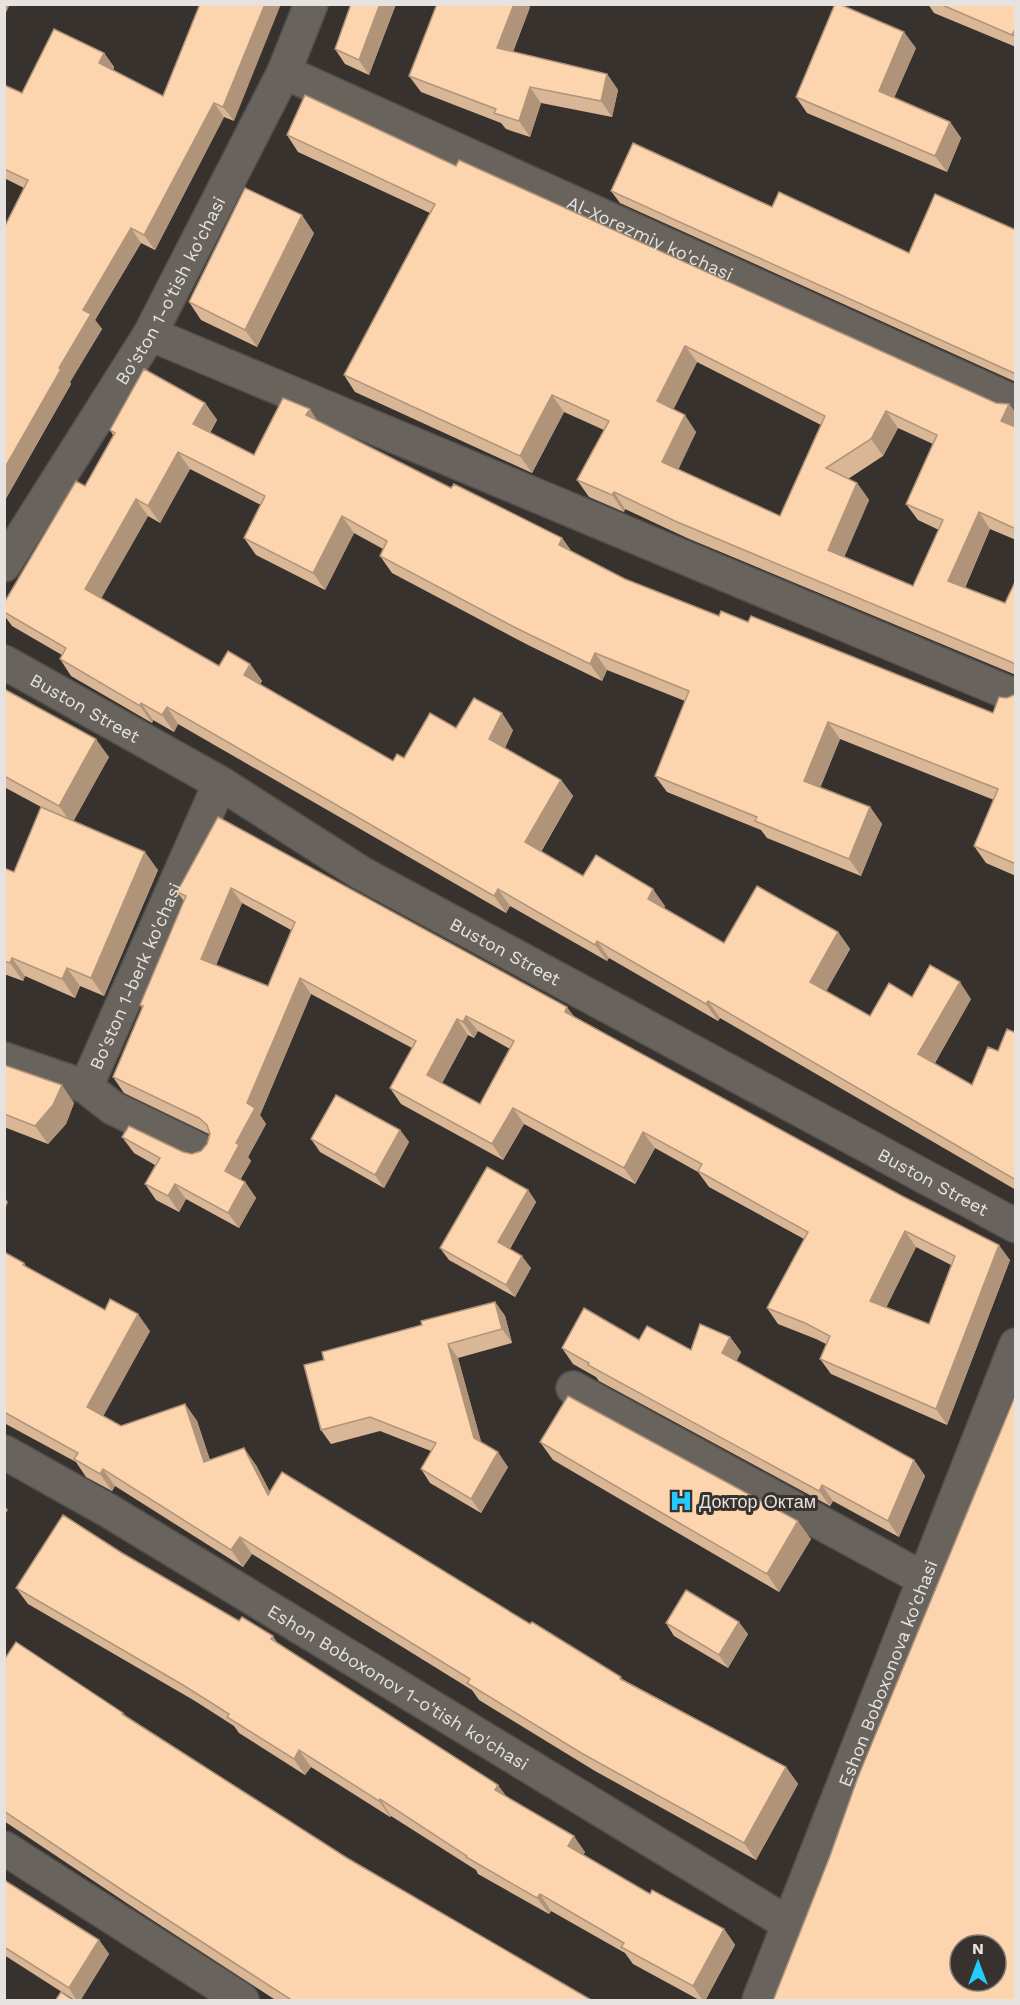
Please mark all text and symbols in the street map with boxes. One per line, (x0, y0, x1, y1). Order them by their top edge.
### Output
street label: Al-Xorezmiy ko'chasi (564, 191, 737, 284)
street label: Bo'ston 1-o'tish ko'chasi (110, 193, 229, 388)
street label: Buston Street (27, 668, 144, 747)
street label: Bo'ston 1-berk ko'chasi (85, 879, 185, 1073)
street label: Buston Street (447, 913, 565, 989)
street label: Buston Street (875, 1143, 993, 1220)
hospital icon: Доктор Октам (668, 1488, 694, 1514)
place label: Доктор Октам (699, 1491, 816, 1512)
street label: Eshon Boboxonova ko'chasi (833, 1557, 941, 1790)
street label: Eshon Boboxonov 1-o'tish ko'chasi (264, 1600, 533, 1774)
north arrow (948, 1933, 1008, 1993)
text: N (972, 1939, 984, 1958)

